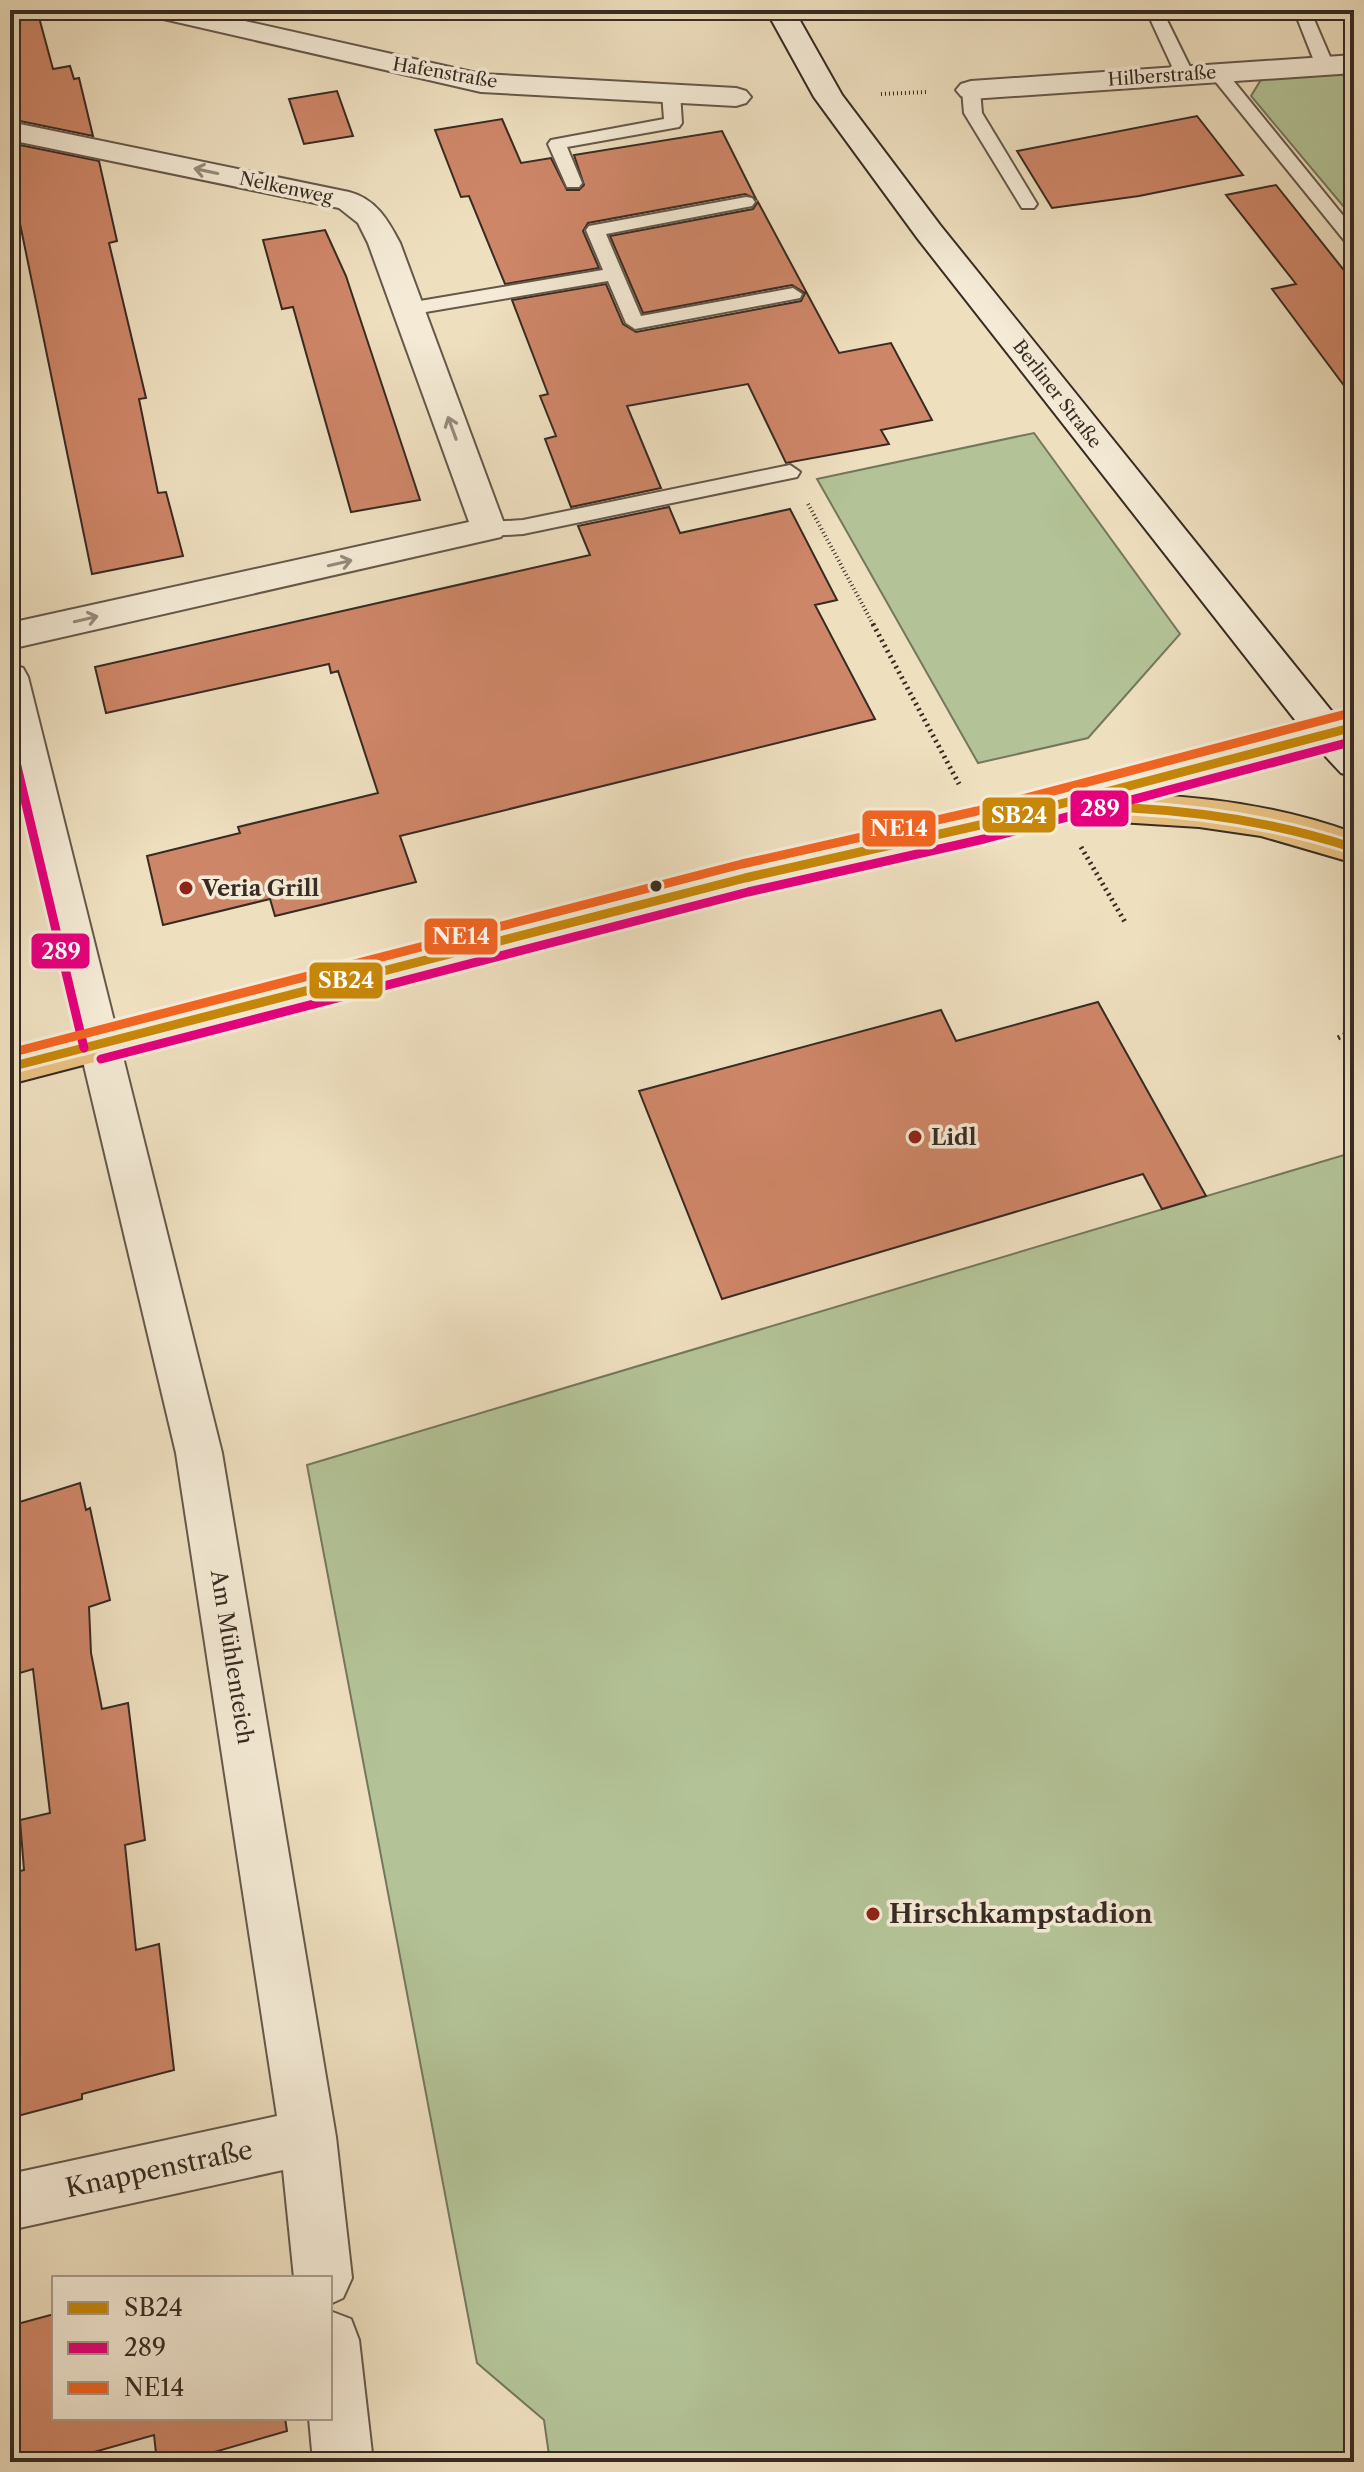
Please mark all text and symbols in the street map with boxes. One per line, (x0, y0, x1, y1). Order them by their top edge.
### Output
street label: Hafenstraße (391, 53, 499, 93)
street label: Hilberstraße (1107, 61, 1217, 91)
one-way arrow (193, 163, 219, 178)
street label: Nelkenweg (238, 167, 335, 209)
street label: Berliner Straße (1008, 336, 1106, 452)
one-way arrow (443, 416, 458, 441)
one-way arrow (327, 555, 352, 570)
one-way arrow (73, 611, 98, 626)
line badge: 289 (1069, 789, 1130, 828)
text: 289 (1080, 795, 1120, 822)
line badge: SB24 (981, 796, 1057, 834)
text: SB24 (991, 802, 1047, 829)
line badge: NE14 (861, 809, 937, 848)
text: NE14 (870, 815, 928, 842)
place label: Veria Grill (201, 875, 320, 902)
unlabelled marker (648, 878, 664, 894)
marker: Veria Grill (177, 879, 195, 897)
line badge: NE14 (423, 917, 499, 956)
text: NE14 (432, 923, 490, 950)
line badge: 289 (30, 932, 91, 970)
text: 289 (41, 938, 81, 965)
line badge: SB24 (308, 961, 384, 1000)
text: SB24 (318, 967, 374, 994)
place label: Lidl (931, 1124, 977, 1151)
marker: Lidl (906, 1128, 924, 1146)
street label: Am Mühlenteich (205, 1567, 259, 1746)
place label: Hirschkampstadion (889, 1898, 1153, 1930)
marker: Hirschkampstadion (864, 1905, 882, 1923)
street label: Knappenstraße (62, 2134, 256, 2204)
legend (52, 2276, 332, 2420)
text: SB24 (124, 2293, 183, 2322)
text: 289 (124, 2333, 166, 2362)
text: NE14 (124, 2373, 184, 2402)

